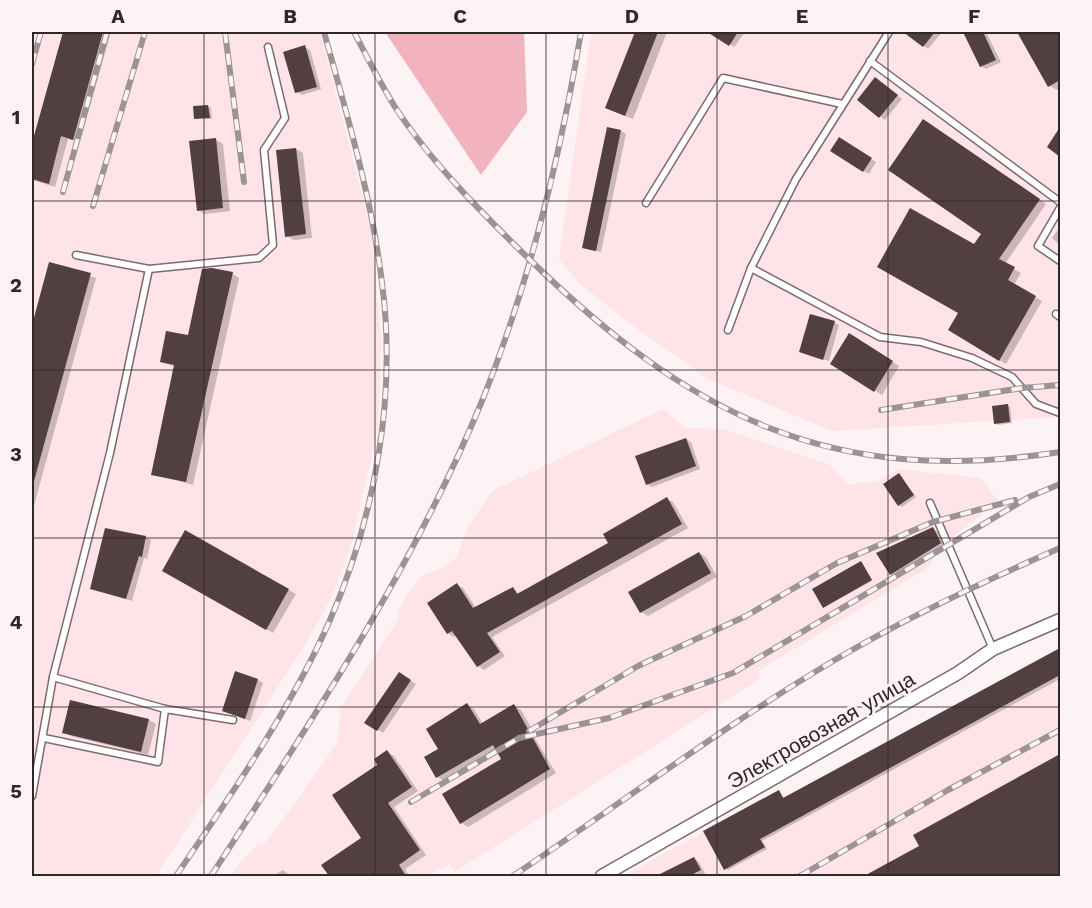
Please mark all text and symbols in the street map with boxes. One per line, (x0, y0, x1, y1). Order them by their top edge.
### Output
text: A (111, 4, 125, 28)
text: B (283, 4, 297, 28)
text: C (453, 4, 467, 28)
text: D (625, 4, 639, 28)
text: E (796, 4, 808, 28)
text: F (968, 4, 980, 28)
text: 1 (12, 105, 20, 129)
text: 2 (10, 273, 22, 297)
text: 3 (10, 442, 22, 466)
text: 4 (10, 610, 23, 634)
street label: Электровозная улица (723, 666, 919, 794)
text: 5 (10, 779, 22, 803)

